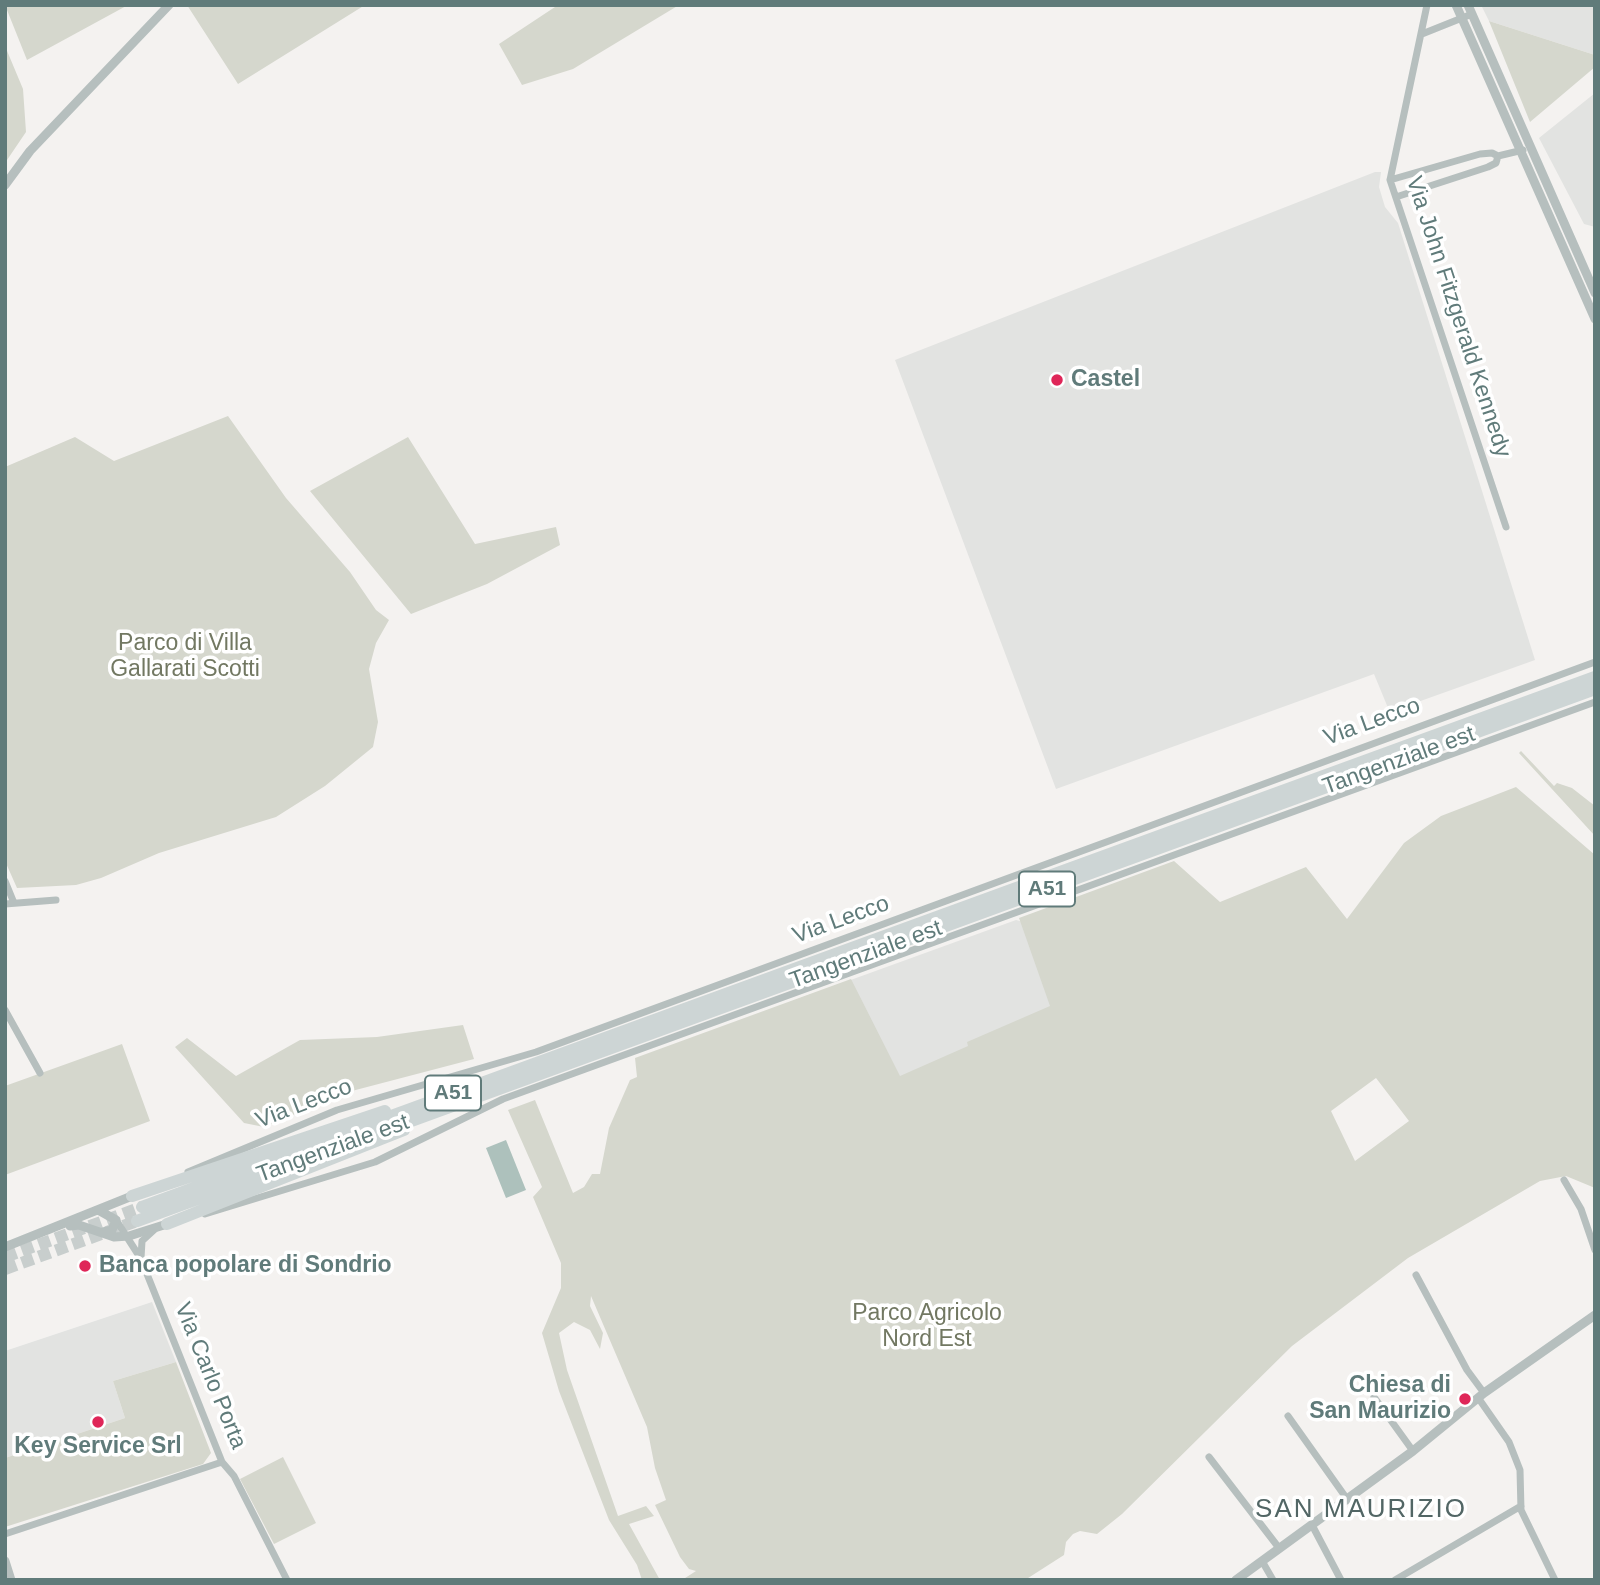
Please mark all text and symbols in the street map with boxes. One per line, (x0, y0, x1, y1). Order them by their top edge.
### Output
street label: Via John Fitzgerald Kennedy (1400, 173, 1516, 461)
place label: Castel (1071, 366, 1140, 394)
marker: Castel (1049, 372, 1065, 388)
park label: Parco di Villa Gallarati Scotti (110, 630, 260, 684)
street label: Via Lecco (1320, 692, 1424, 752)
street label: Tangenziale est (1319, 721, 1479, 801)
road number: A51 (1019, 872, 1075, 906)
street label: Via Lecco (789, 890, 893, 950)
street label: Tangenziale est (786, 915, 946, 995)
street label: Via Lecco (252, 1073, 356, 1135)
road number: A51 (425, 1076, 481, 1110)
street label: Tangenziale est (253, 1109, 413, 1189)
place label: Banca popolare di Sondrio (99, 1252, 392, 1280)
marker: Banca popolare di Sondrio (77, 1258, 93, 1274)
street label: Via Carlo Porta (168, 1299, 252, 1453)
park label: Parco Agricolo Nord Est (852, 1300, 1002, 1354)
place label: Chiesa di San Maurizio (1309, 1372, 1451, 1426)
marker: Chiesa di San Maurizio (1457, 1391, 1473, 1407)
marker: Key Service Srl (90, 1414, 106, 1430)
place label: Key Service Srl (14, 1433, 182, 1461)
district label: SAN MAURIZIO (1257, 1494, 1465, 1526)

